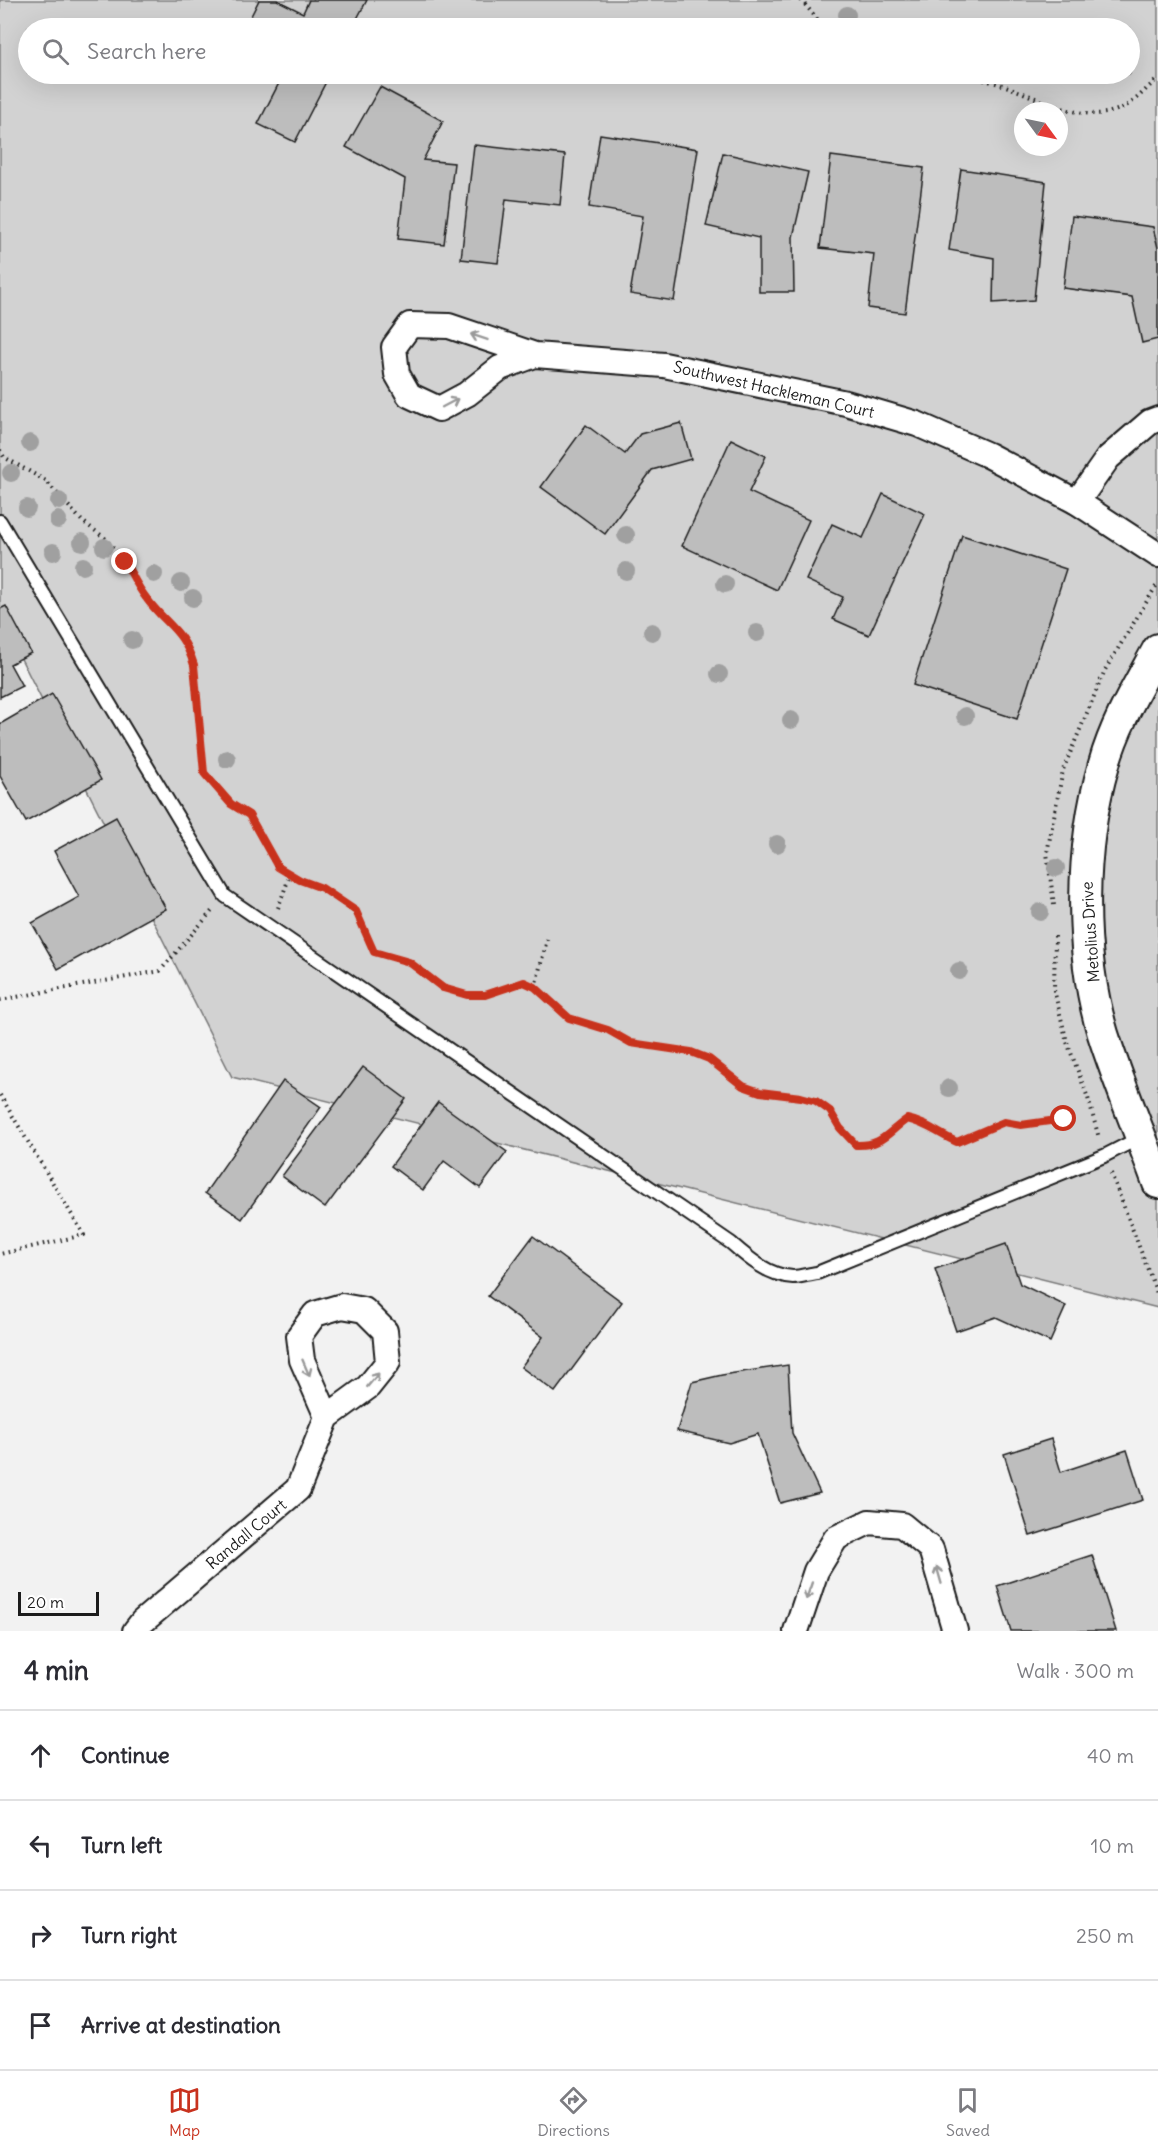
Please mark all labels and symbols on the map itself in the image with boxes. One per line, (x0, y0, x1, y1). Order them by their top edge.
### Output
north arrow (1014, 102, 1068, 156)
one-way arrow (471, 330, 489, 341)
street label: Southwest Hackleman Court (672, 356, 877, 422)
one-way arrow (441, 397, 458, 409)
route end (111, 548, 137, 574)
street label: Metolius Drive (1076, 881, 1104, 983)
route start (1050, 1105, 1076, 1131)
one-way arrow (301, 1358, 312, 1377)
one-way arrow (366, 1373, 380, 1388)
street label: Randall Court (202, 1494, 291, 1573)
one-way arrow (933, 1566, 944, 1585)
one-way arrow (803, 1582, 814, 1601)
scale bar (18, 1589, 99, 1616)

